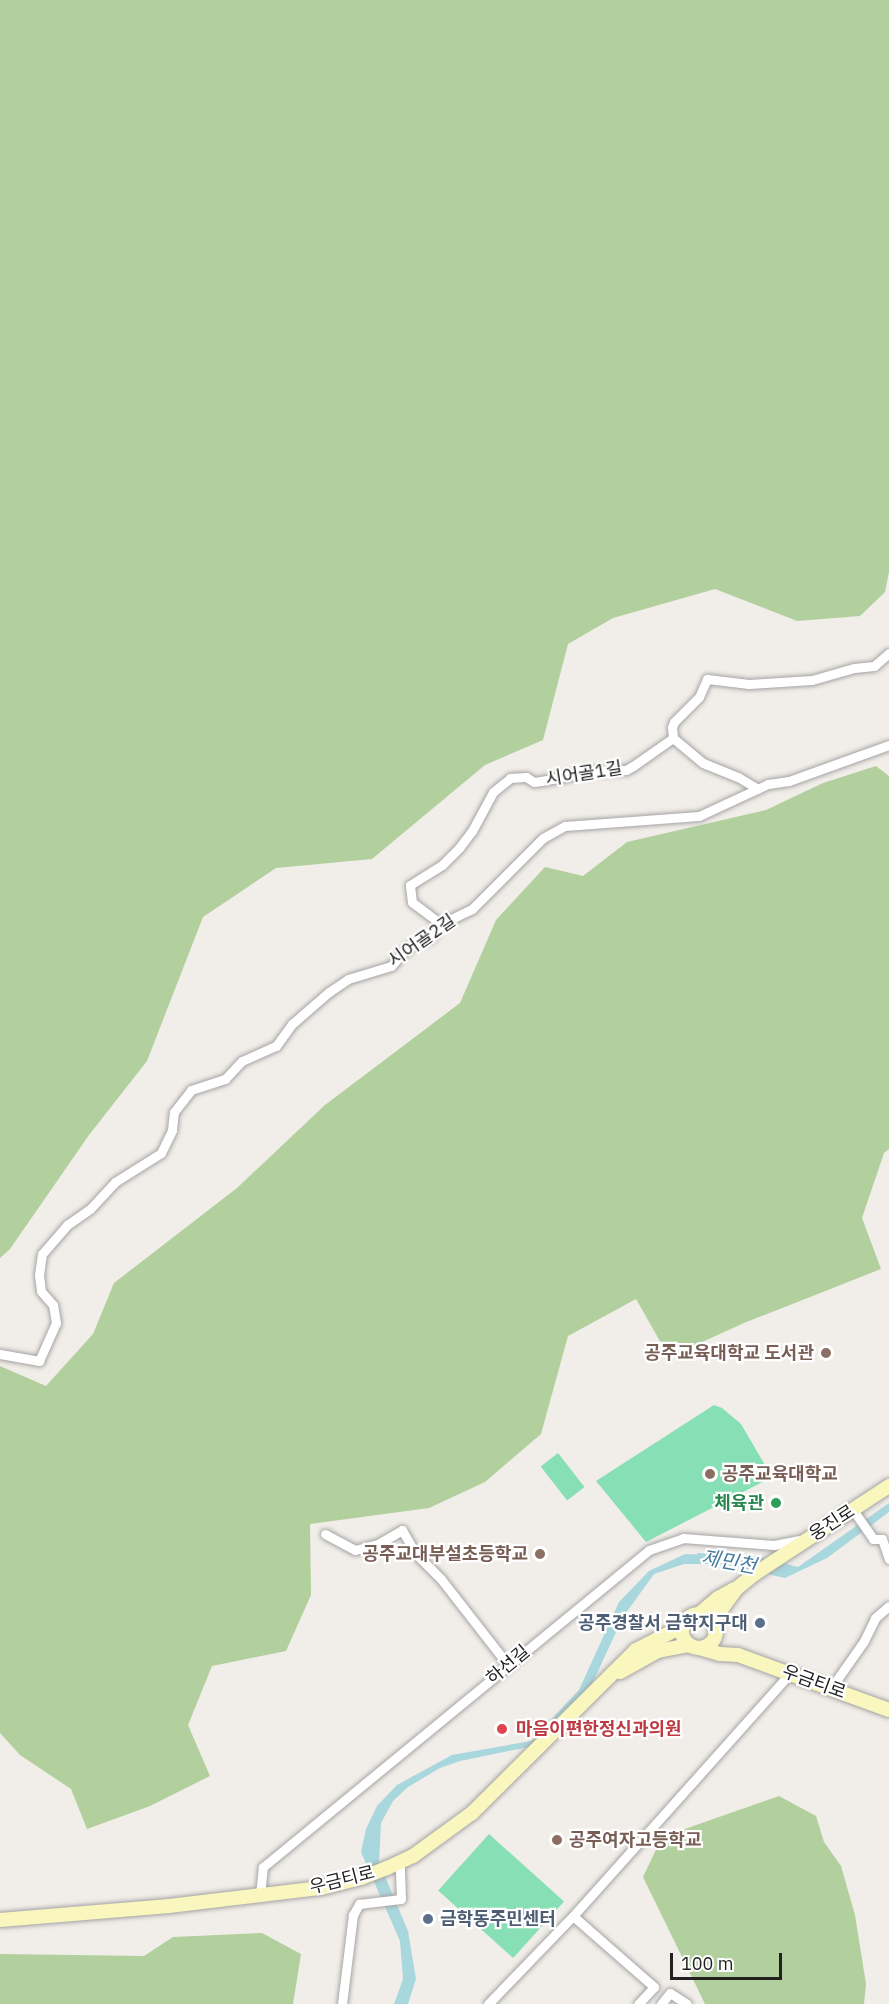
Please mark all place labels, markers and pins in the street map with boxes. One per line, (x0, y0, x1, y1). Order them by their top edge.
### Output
place label: 공주교육대학교 도서관 (644, 1342, 814, 1364)
marker: 공주교육대학교 도서관 (819, 1346, 833, 1360)
place label: 공주교육대학교 (722, 1463, 838, 1485)
marker: 공주교육대학교 (703, 1467, 717, 1481)
place label: 체육관 (714, 1492, 764, 1514)
marker: 체육관 (769, 1496, 783, 1510)
place label: 공주교대부설초등학교 (362, 1543, 528, 1565)
marker: 공주교대부설초등학교 (533, 1547, 547, 1561)
place label: 공주경찰서 금학지구대 (578, 1612, 748, 1634)
marker: 공주경찰서 금학지구대 (753, 1616, 767, 1630)
place label: 마음이편한정신과의원 (516, 1718, 682, 1740)
marker: 마음이편한정신과의원 (493, 1720, 511, 1738)
place label: 공주여자고등학교 (569, 1829, 701, 1851)
marker: 공주여자고등학교 (550, 1833, 564, 1847)
place label: 금학동주민센터 (440, 1908, 556, 1930)
marker: 금학동주민센터 (421, 1912, 435, 1926)

